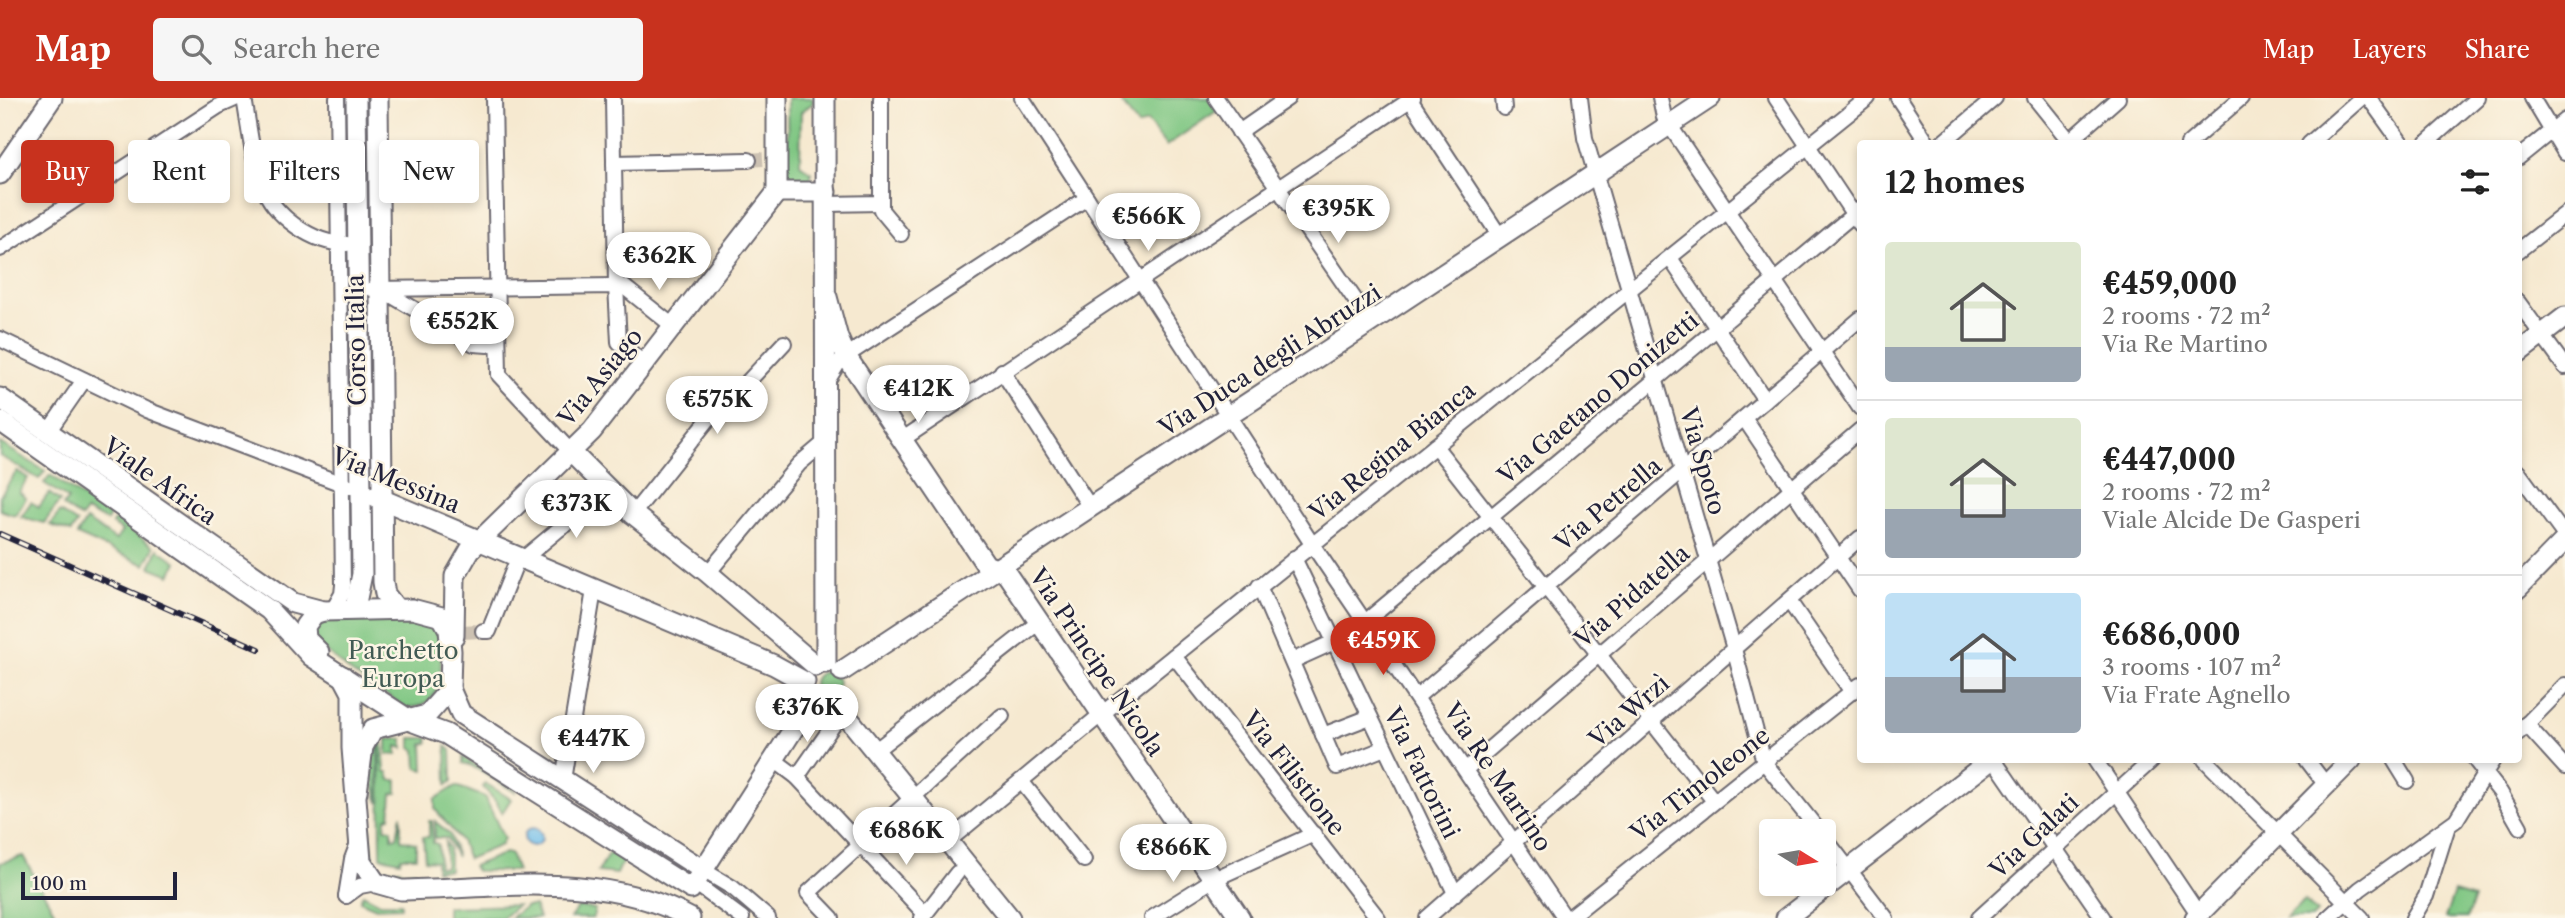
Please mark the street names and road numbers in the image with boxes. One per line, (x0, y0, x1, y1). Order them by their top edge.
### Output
street label: Corso Italia (340, 274, 372, 406)
street label: Via Duca degli Abruzzi (1153, 277, 1386, 443)
street label: Via Gaetano Donizetti (1491, 306, 1704, 491)
street label: Via Asiago (551, 322, 648, 433)
street label: Via Regina Bianca (1302, 375, 1481, 527)
street label: Via Spoto (1674, 403, 1732, 518)
street label: Viale Africa (97, 431, 223, 531)
street label: Via Messina (326, 441, 465, 519)
street label: Via Petrella (1548, 451, 1668, 558)
street label: Via Pidatella (1568, 538, 1696, 654)
street label: Via Principe Nicola (1023, 562, 1171, 762)
street label: Via Wrzì (1582, 668, 1675, 754)
street label: Via Re Martino (1437, 696, 1558, 857)
street label: Via Fattorini (1377, 702, 1466, 843)
street label: Via Filistione (1236, 704, 1352, 841)
street label: Via Timoleone (1624, 721, 1775, 848)
street label: Via Galati (1983, 788, 2084, 885)

